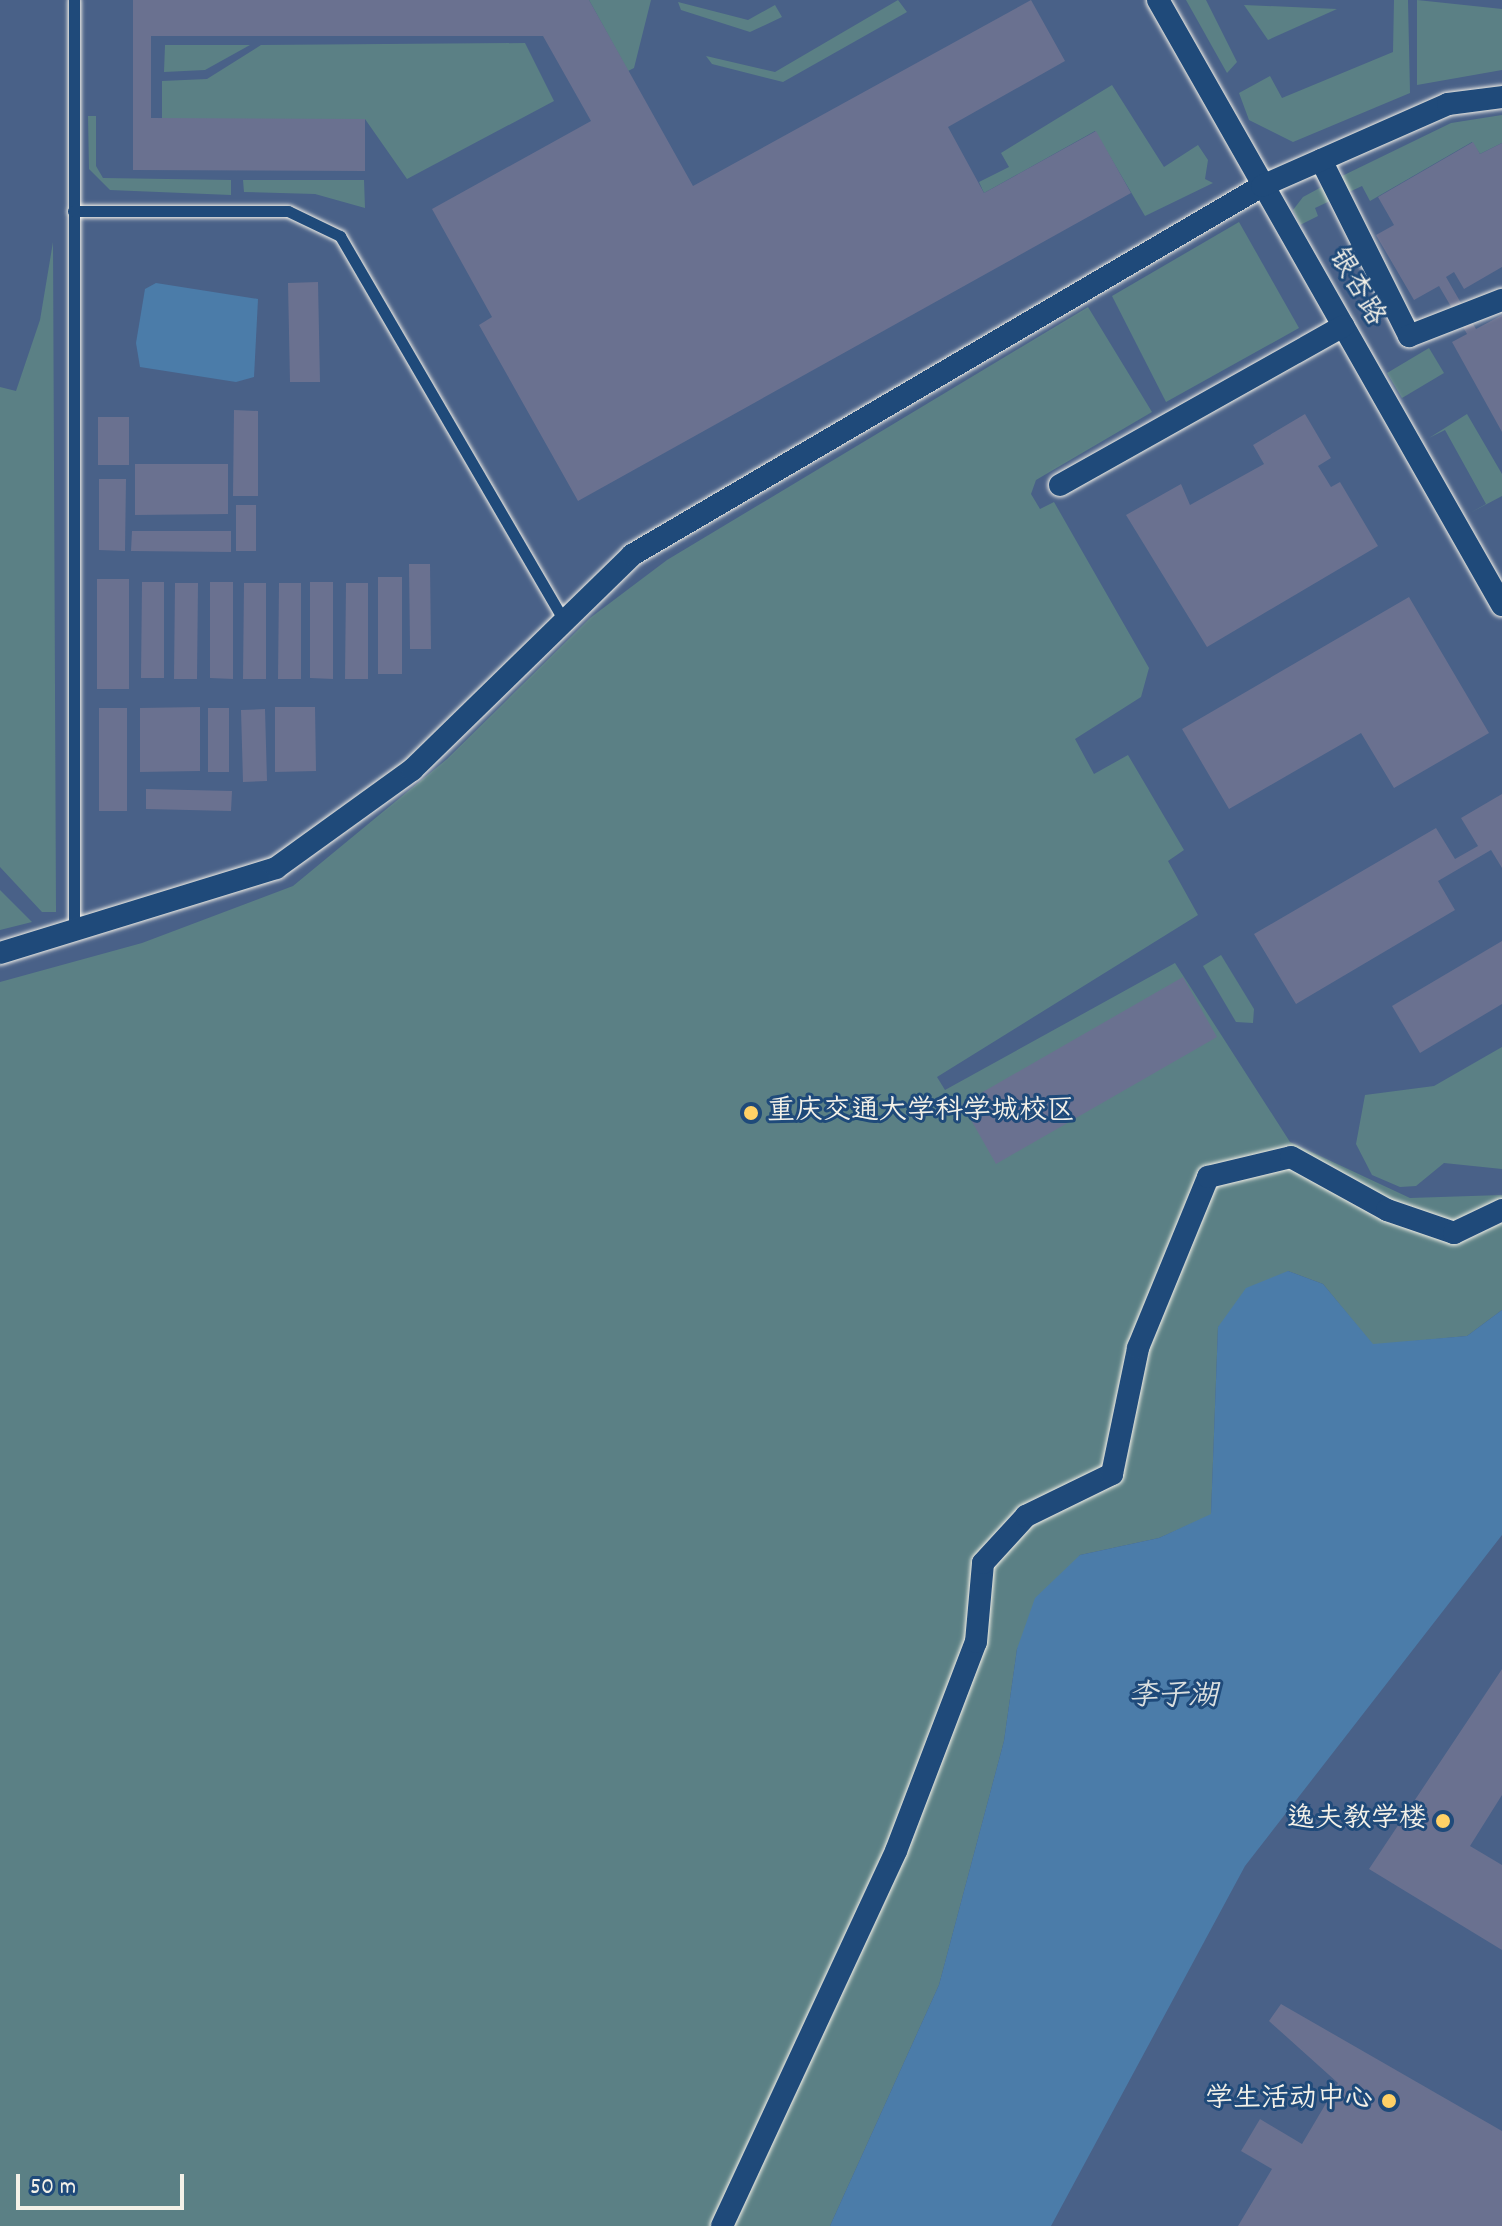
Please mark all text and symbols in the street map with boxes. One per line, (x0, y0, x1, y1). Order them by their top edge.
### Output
street label: 银杏路 (1319, 243, 1391, 333)
place label: 重庆交通大学科学城校区 (767, 1096, 1075, 1130)
marker: 重庆交通大学科学城校区 (742, 1104, 760, 1122)
water label: 李子湖 (1128, 1681, 1218, 1717)
place label: 逸夫教学楼 (1287, 1804, 1427, 1838)
marker: 逸夫教学楼 (1434, 1812, 1452, 1830)
place label: 学生活动中心 (1205, 2084, 1373, 2118)
marker: 学生活动中心 (1380, 2092, 1398, 2110)
scale bar (20, 2158, 188, 2208)
text: 50 m (30, 2171, 76, 2205)

